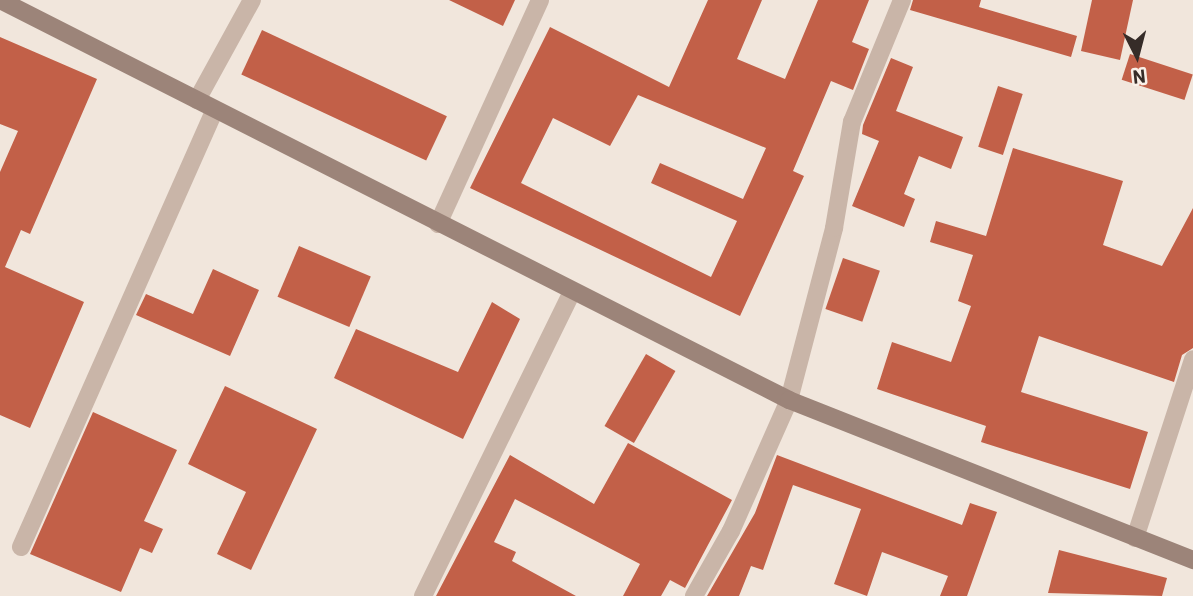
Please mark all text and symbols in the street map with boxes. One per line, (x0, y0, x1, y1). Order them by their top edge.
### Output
north arrow (1102, 21, 1172, 91)
text: N (1132, 65, 1147, 89)

